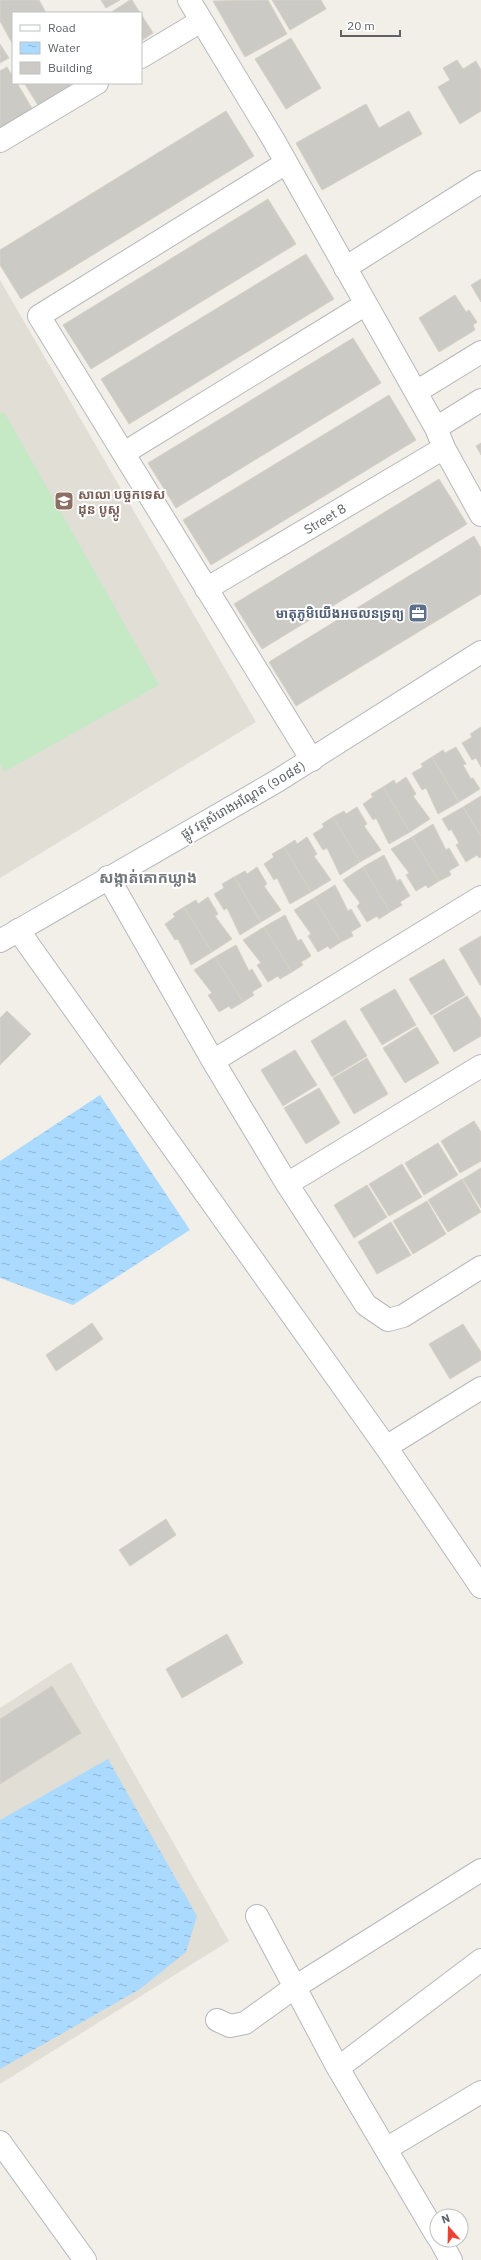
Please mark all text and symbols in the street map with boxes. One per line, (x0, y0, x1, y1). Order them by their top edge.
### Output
legend (12, 12, 142, 84)
scale bar (341, 12, 400, 38)
text: 20 m (347, 18, 375, 33)
text: Road (48, 20, 76, 35)
text: Water (48, 40, 81, 55)
text: Building (48, 60, 93, 75)
place label: សាលា បច្ចកទេស ដុន បូស្កូ (78, 486, 165, 521)
school or university icon: សាលា បច្ចកទេស ដុន បូស្កូ (53, 490, 75, 512)
street label: Street 8 (301, 500, 349, 538)
office icon: មាតុភូមិយើងអចលនទ្រព្យ (407, 602, 429, 624)
place label: មាតុភូមិយើងអចលនទ្រព្យ (275, 605, 404, 622)
street label: ផ្លូវ វត្តសំរោងអណ្ដែត (១០៨៩) (178, 757, 310, 845)
district label: សង្កាត់គោកឃ្លាង (99, 868, 197, 887)
north arrow (429, 2208, 469, 2248)
text: N (439, 2211, 452, 2227)

